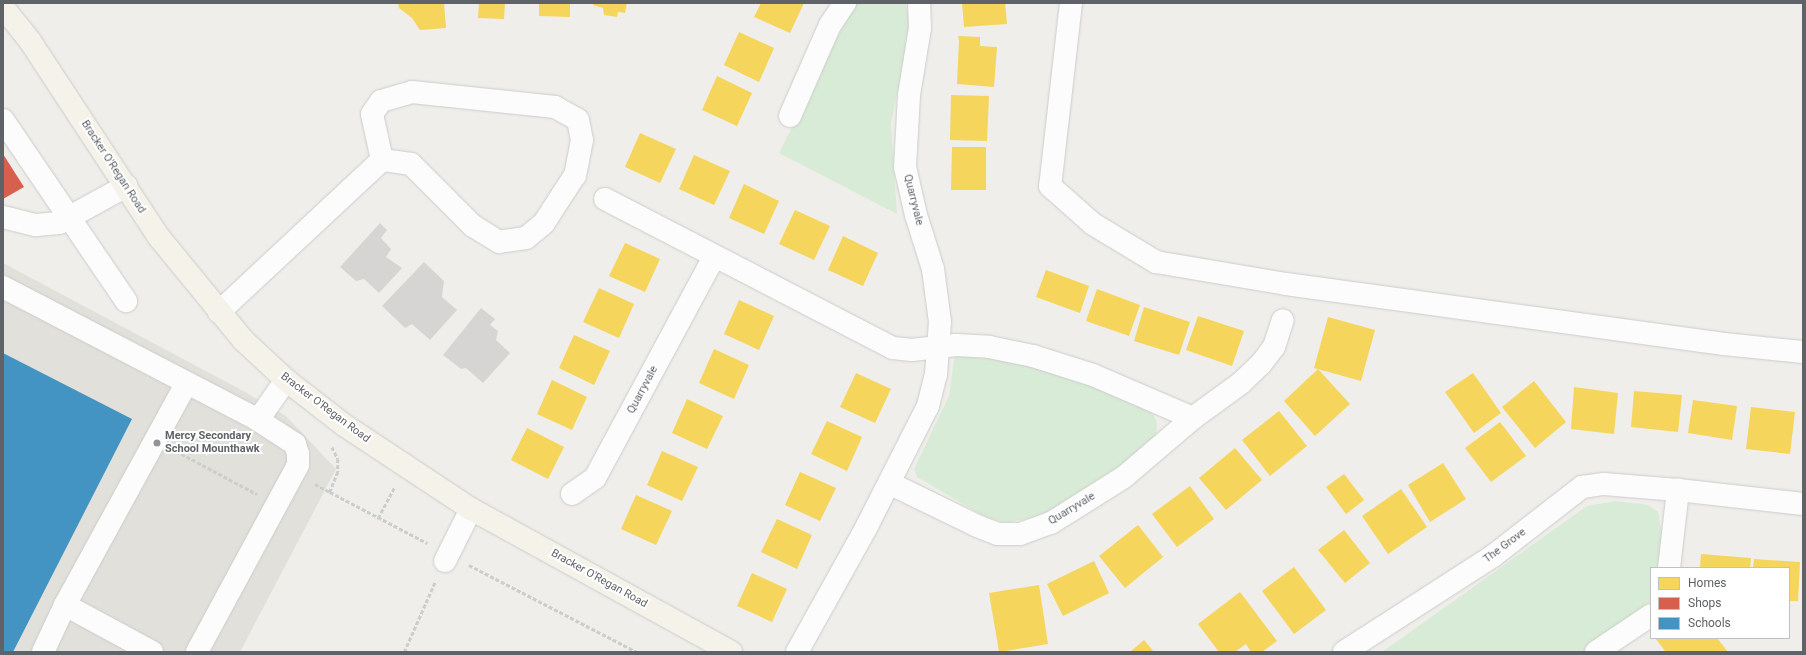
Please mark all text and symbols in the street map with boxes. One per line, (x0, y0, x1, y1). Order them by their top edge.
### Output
street label: Bracker O'Regan Road (78, 118, 148, 216)
street label: Quarryvale (900, 173, 926, 227)
street label: Quarryvale (625, 364, 661, 416)
street label: Bracker O'Regan Road (278, 370, 372, 446)
place label: Mercy Secondary School Mounthawk (165, 430, 260, 456)
marker: Mercy Secondary School Mounthawk (152, 438, 162, 448)
street label: Quarryvale (1046, 490, 1098, 528)
street label: The Grove (1481, 526, 1529, 566)
street label: Bracker O'Regan Road (548, 547, 650, 611)
legend (1650, 567, 1790, 639)
text: Homes (1688, 576, 1726, 590)
text: Shops (1688, 596, 1722, 610)
text: Schools (1688, 616, 1731, 630)

